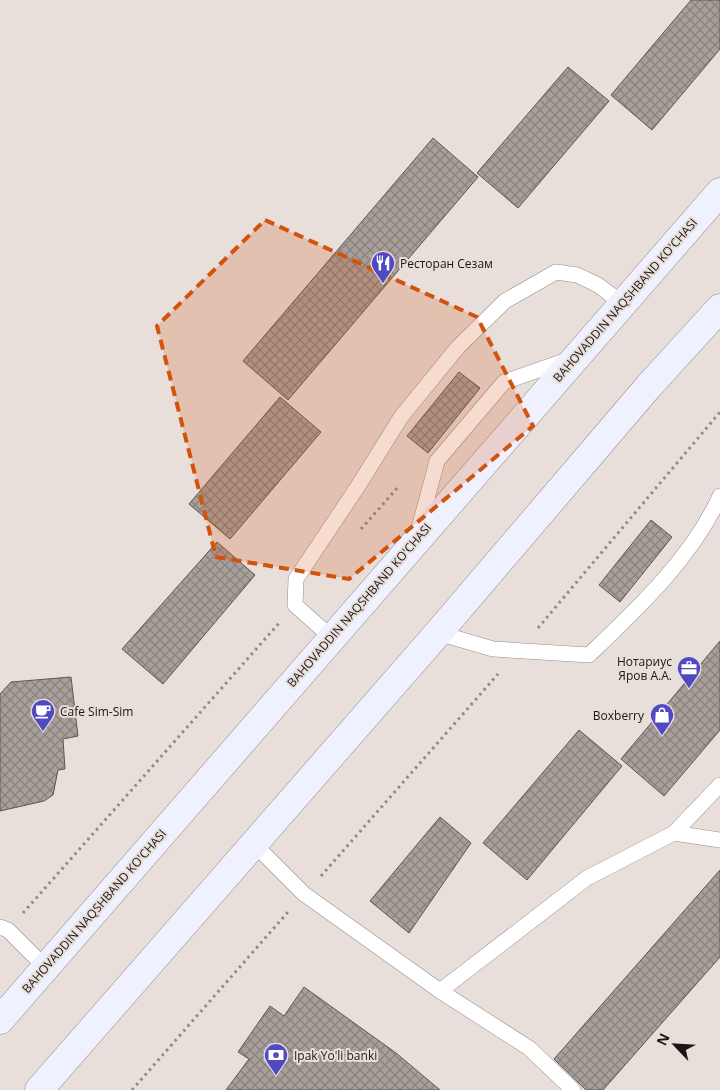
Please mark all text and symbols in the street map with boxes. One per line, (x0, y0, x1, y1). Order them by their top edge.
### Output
street label: BAHOVADDIN NAQSHBAND KO'CHASI (549, 214, 701, 386)
restaurant icon: Ресторан Сезам (370, 250, 396, 284)
place label: Ресторан Сезам (400, 255, 493, 272)
street label: BAHOVADDIN NAQSHBAND KO'CHASI (283, 519, 435, 691)
place label: Нотариус Яров А.А. (617, 653, 672, 684)
office icon: Нотариус Яров А.А. (676, 655, 702, 689)
cafe icon: Cafe Sim-Sim (30, 698, 56, 732)
shop icon: Boxberry (649, 702, 675, 736)
place label: Cafe Sim-Sim (60, 703, 133, 720)
place label: Boxberry (593, 707, 645, 724)
street label: BAHOVADDIN NAQSHBAND KO'CHASI (18, 825, 170, 997)
north arrow (650, 1020, 700, 1070)
text: N (652, 1030, 674, 1048)
bank icon: Ipak Yo'li banki (263, 1042, 289, 1076)
place label: Ipak Yo'li banki (294, 1047, 377, 1064)

